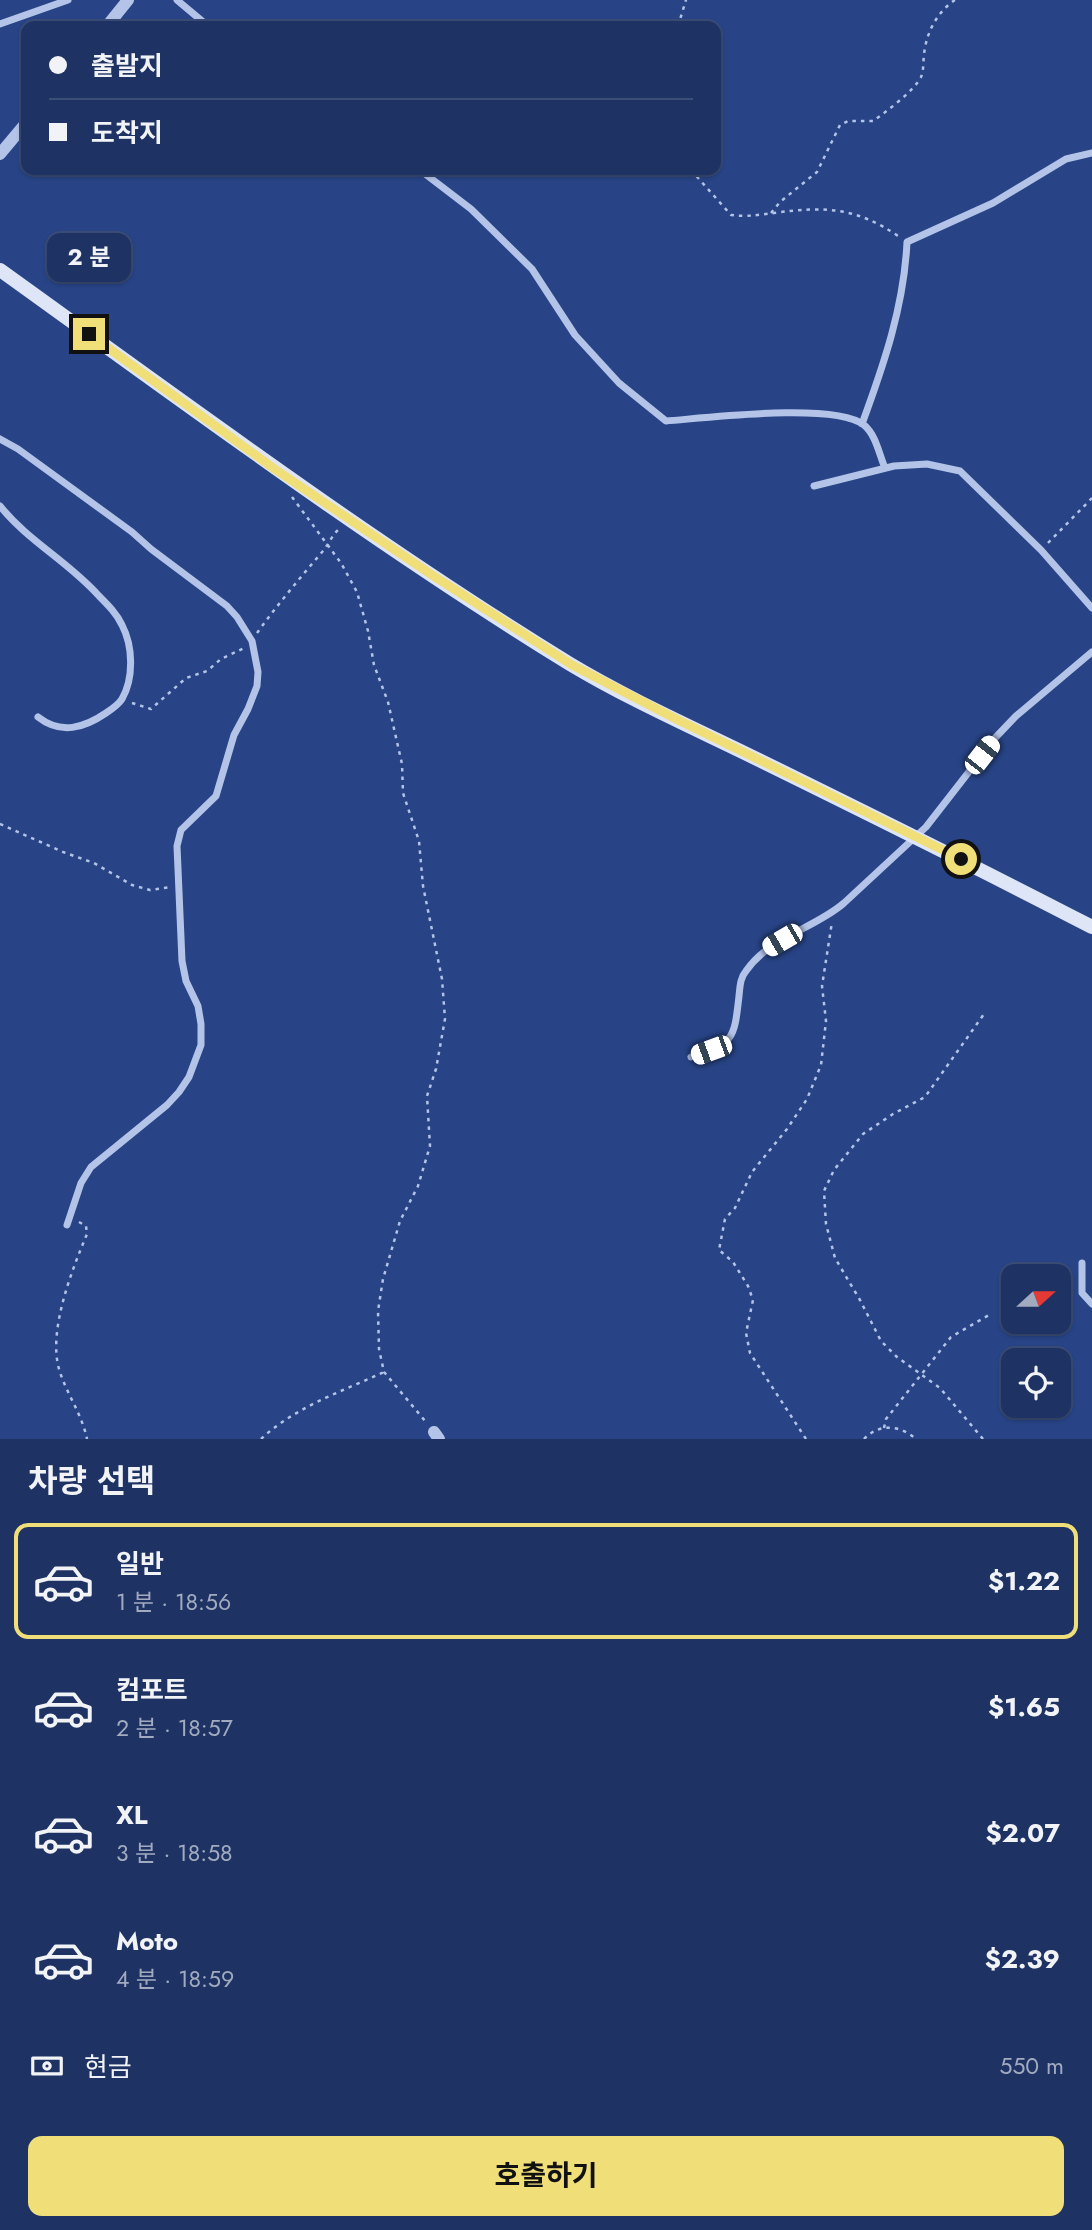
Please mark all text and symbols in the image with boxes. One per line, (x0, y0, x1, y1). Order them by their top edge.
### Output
text: 출발지 (91, 47, 163, 85)
text: 도착지 (91, 114, 163, 152)
callout: 2 분 (47, 232, 131, 282)
text: 2 분 (67, 240, 111, 274)
route end (73, 318, 105, 350)
car (961, 732, 1004, 778)
route start (945, 843, 977, 875)
car (759, 920, 806, 960)
car (688, 1033, 735, 1067)
north arrow (1001, 1264, 1071, 1334)
map controls (1001, 1264, 1071, 1418)
button: locate (1001, 1348, 1071, 1418)
text: 차량 선택 (28, 1458, 155, 1504)
text: 일반 (116, 1545, 164, 1583)
icon: car (32, 1550, 95, 1613)
text: $1.22 (988, 1562, 1060, 1600)
text: 1 분 · 18:56 (116, 1585, 231, 1619)
text: 컴포트 (116, 1671, 188, 1709)
icon: car (32, 1676, 95, 1739)
text: $1.65 (988, 1688, 1060, 1726)
text: 2 분 · 18:57 (116, 1711, 233, 1745)
text: XL (116, 1796, 148, 1834)
icon: car (32, 1802, 95, 1865)
text: $2.07 (986, 1814, 1060, 1852)
text: 3 분 · 18:58 (116, 1836, 233, 1870)
text: Moto (116, 1922, 178, 1960)
icon: car (32, 1928, 95, 1991)
text: $2.39 (985, 1940, 1060, 1978)
text: 4 분 · 18:59 (116, 1962, 234, 1996)
icon: cash (28, 2047, 66, 2085)
text: 현금 (84, 2048, 132, 2086)
text: 550 m (999, 2049, 1064, 2083)
button: 호출하기 (28, 2136, 1064, 2216)

